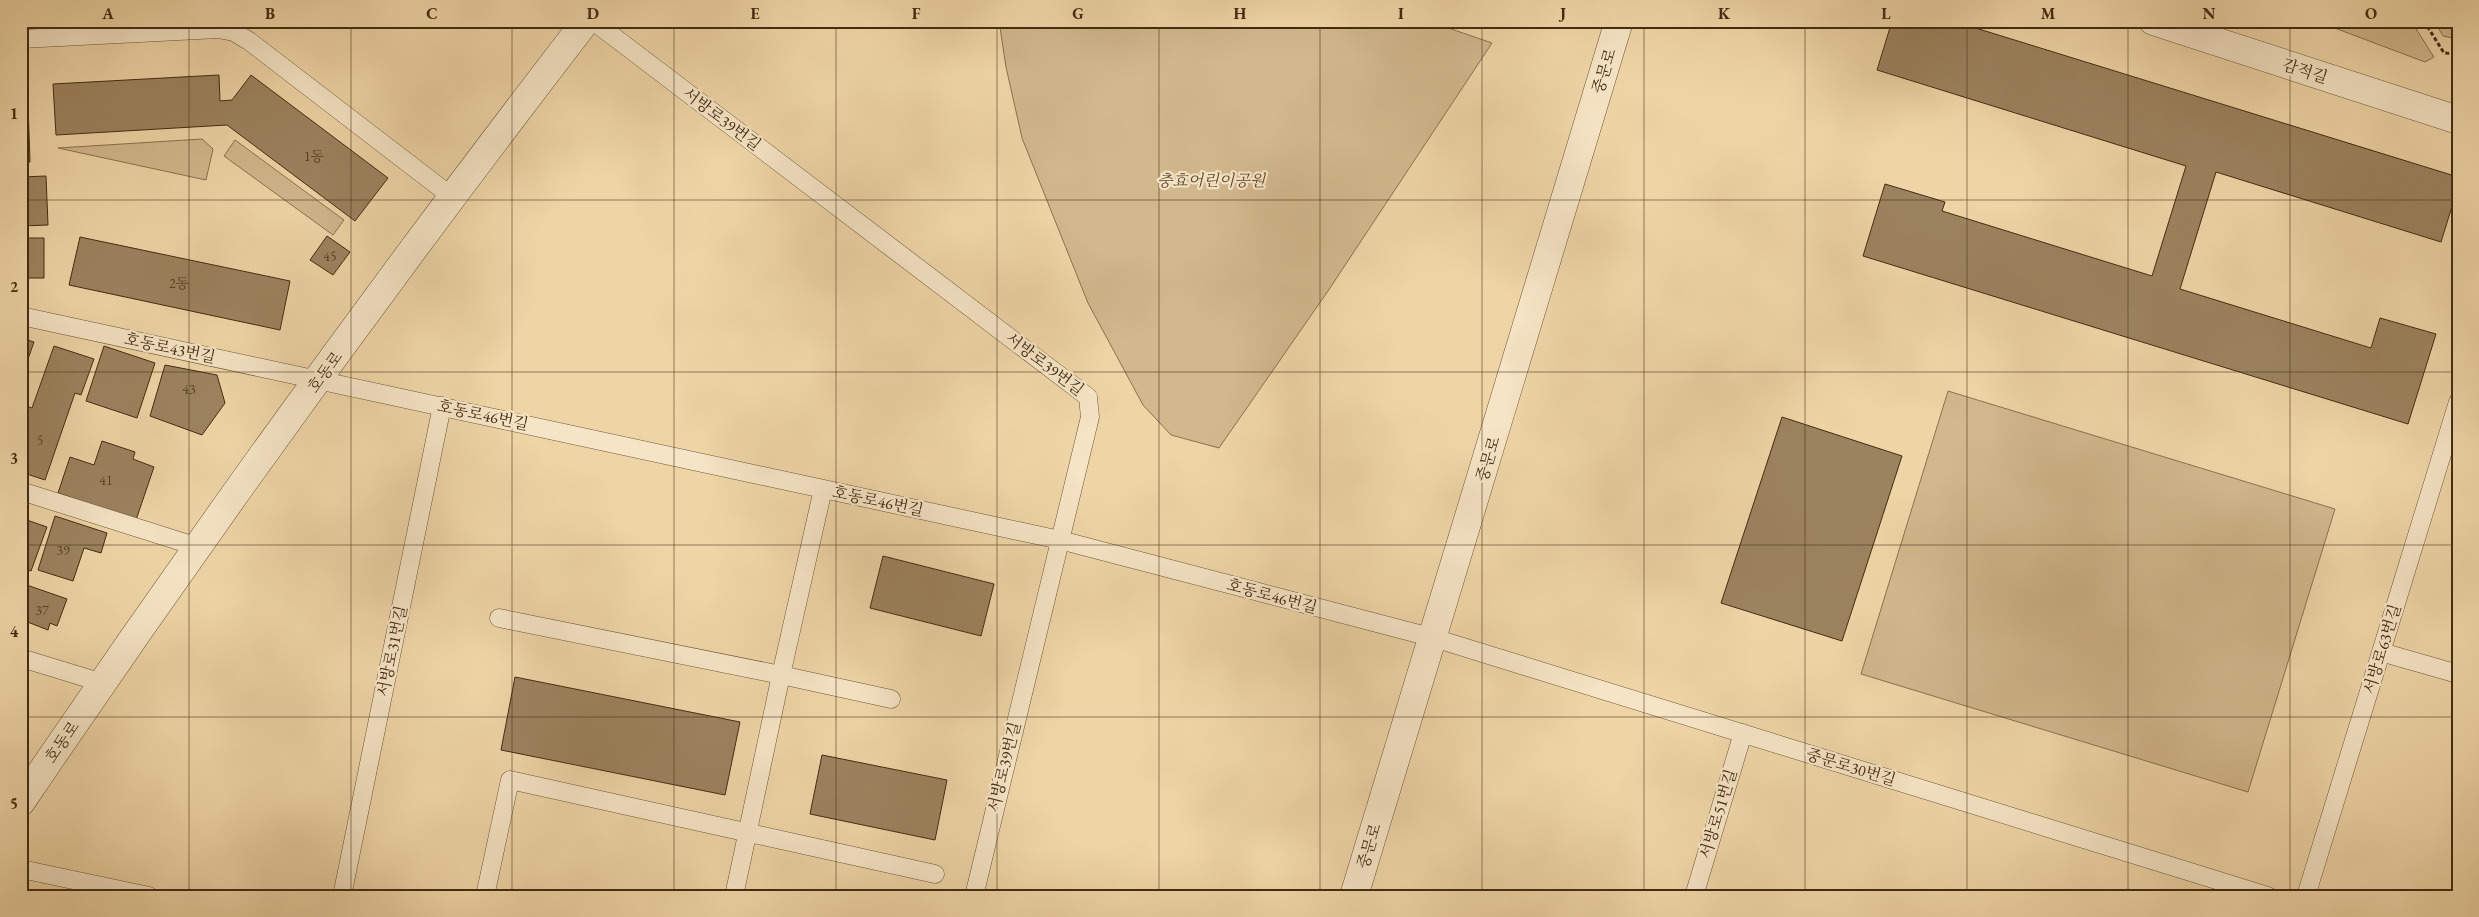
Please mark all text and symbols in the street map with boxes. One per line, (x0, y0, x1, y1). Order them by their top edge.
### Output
text: A (101, 3, 114, 24)
text: B (265, 3, 275, 24)
text: C (426, 3, 438, 24)
text: D (587, 3, 599, 24)
text: E (750, 3, 760, 24)
text: F (912, 3, 921, 24)
text: G (1072, 3, 1084, 24)
text: H (1234, 3, 1247, 24)
text: I (1398, 3, 1404, 24)
text: J (1558, 3, 1566, 24)
text: K (1718, 3, 1731, 24)
text: L (1881, 3, 1891, 24)
text: M (2041, 3, 2056, 24)
text: N (2203, 3, 2216, 24)
text: O (2365, 3, 2377, 24)
street label: 중문로 (1587, 45, 1621, 96)
street label: 감적길 (2280, 54, 2330, 88)
street label: 서방로39번길 (679, 83, 765, 155)
text: 1 (10, 103, 18, 124)
house number: 1동 (304, 147, 325, 165)
park label: 충효어린이공원 (1157, 170, 1267, 191)
house number: 45 (323, 247, 337, 265)
house number: 2동 (169, 274, 190, 292)
text: 2 (10, 276, 19, 297)
street label: 호동로43번길 (123, 328, 217, 368)
street label: 서방로39번길 (1002, 328, 1088, 400)
street label: 호동로 (303, 347, 347, 397)
house number: 43 (182, 380, 196, 398)
street label: 호동로46번길 (436, 395, 530, 435)
house number: 5 (37, 431, 43, 449)
street label: 중문로 (1471, 433, 1505, 484)
text: 3 (10, 448, 18, 469)
house number: 41 (99, 471, 113, 489)
street label: 호동로46번길 (831, 481, 925, 521)
house number: 39 (56, 541, 70, 559)
street label: 호동로46번길 (1225, 574, 1319, 618)
house number: 37 (35, 601, 49, 619)
street label: 서방로63번길 (2358, 602, 2406, 696)
street label: 서방로31번길 (372, 604, 412, 698)
text: 4 (10, 621, 19, 642)
street label: 호동로 (40, 717, 84, 767)
street label: 서방로39번길 (983, 720, 1025, 814)
street label: 중문로30번길 (1804, 743, 1898, 791)
street label: 서방로51번길 (1694, 767, 1742, 861)
text: 5 (10, 793, 18, 814)
street label: 중문로 (1352, 820, 1386, 871)

